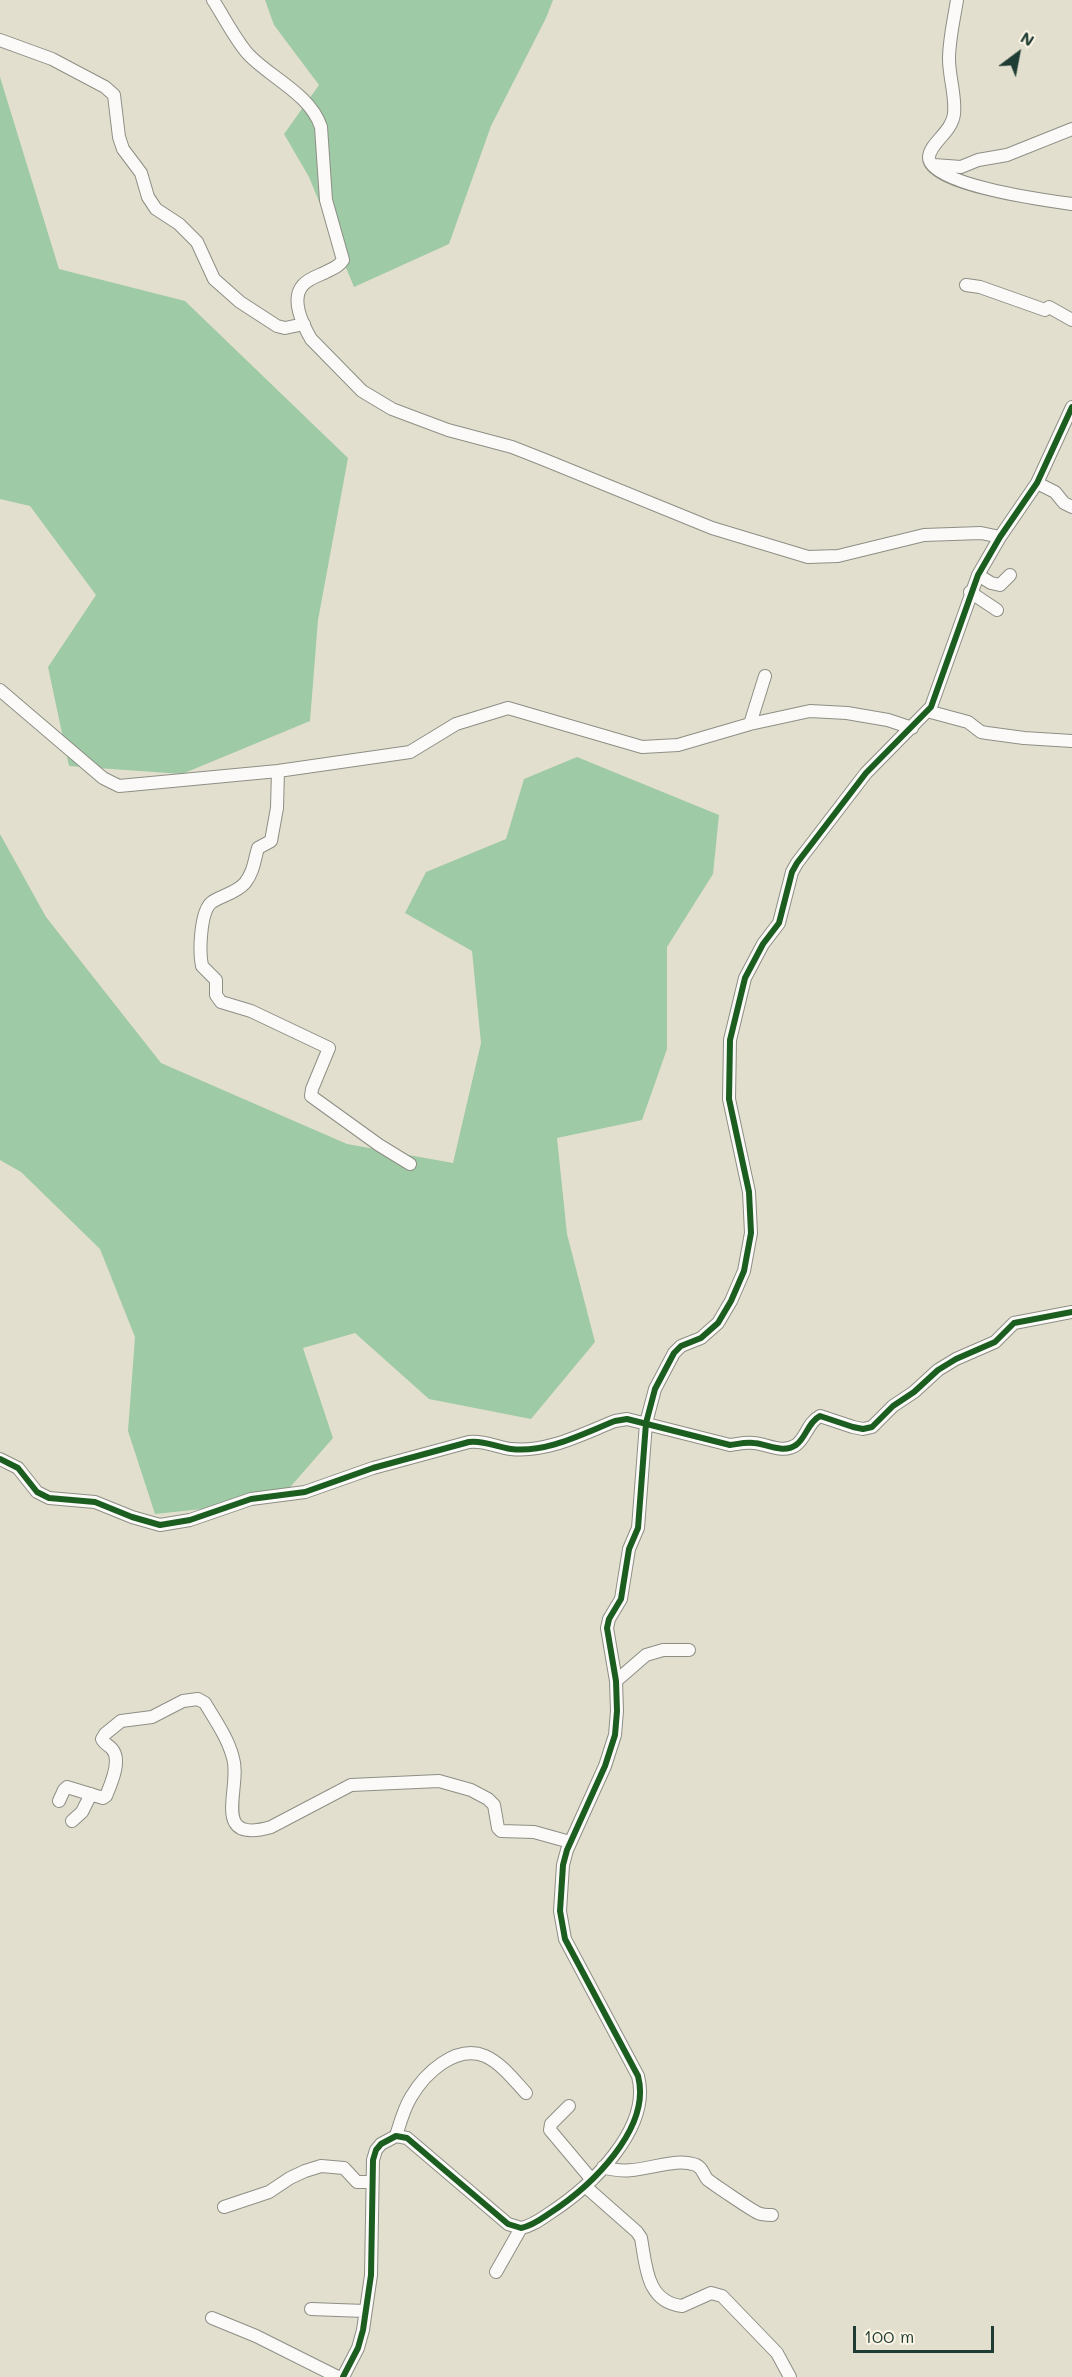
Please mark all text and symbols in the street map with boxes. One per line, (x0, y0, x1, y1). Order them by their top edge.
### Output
north arrow (988, 24, 1048, 84)
text: N (1017, 26, 1039, 50)
scale bar (856, 2314, 997, 2352)
text: 100 m (864, 2324, 914, 2348)

